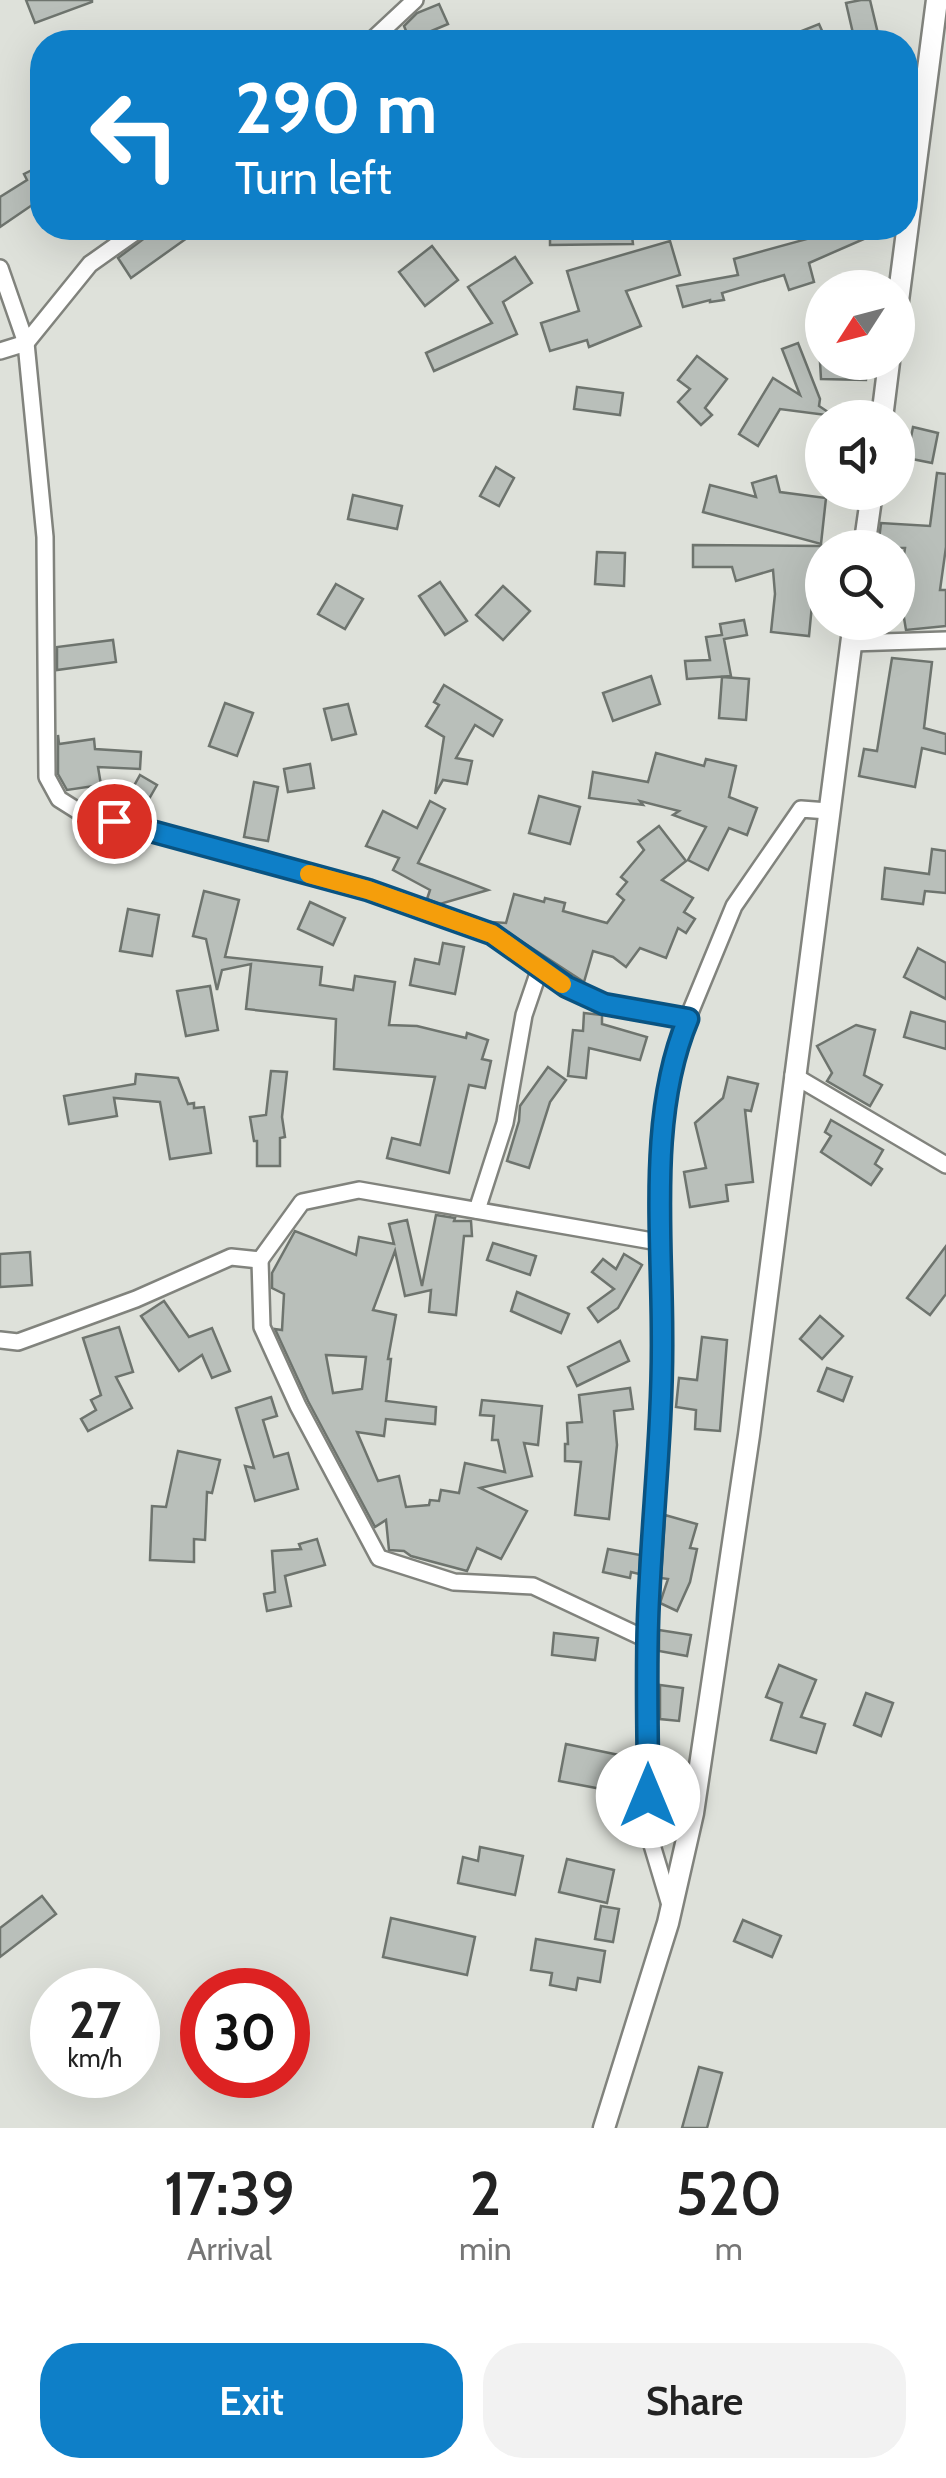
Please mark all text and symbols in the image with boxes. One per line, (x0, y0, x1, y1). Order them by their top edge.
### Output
text: 290 m (235, 65, 437, 151)
icon: left (70, 70, 200, 200)
text: Turn left (235, 151, 392, 205)
north arrow (805, 270, 915, 380)
map controls (805, 270, 915, 640)
button: sound (805, 400, 915, 510)
button: search (805, 530, 915, 640)
pin (72, 779, 157, 864)
icon: arrive (87, 794, 142, 849)
position arrow (596, 1744, 700, 1848)
speed limit sign: 30 (180, 1968, 310, 2098)
text: 27 (69, 1990, 121, 2051)
text: km/h (68, 2043, 122, 2073)
text: 17:39 (164, 2157, 295, 2230)
text: 2 (470, 2157, 501, 2230)
text: 520 (676, 2157, 782, 2230)
text: Arrival (187, 2229, 272, 2268)
text: min (459, 2229, 512, 2268)
text: m (715, 2229, 743, 2268)
button: Exit (40, 2343, 463, 2458)
button: Share (483, 2343, 906, 2458)

